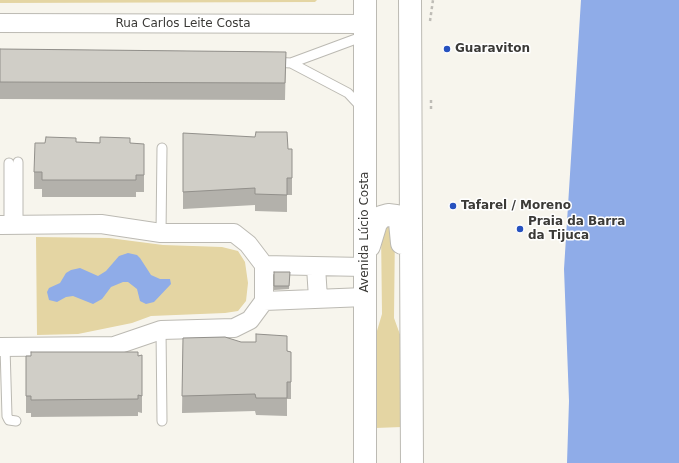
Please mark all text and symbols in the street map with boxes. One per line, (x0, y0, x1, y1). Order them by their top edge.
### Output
street label: Rua Carlos Leite Costa (115, 17, 251, 31)
place label: Guaraviton (455, 42, 530, 56)
marker: Guaraviton (442, 44, 452, 54)
street label: Avenida Lúcio Costa (358, 172, 372, 292)
place label: Tafarel / Moreno (461, 199, 571, 213)
marker: Tafarel / Moreno (448, 201, 458, 211)
place label: Praia da Barra da Tijuca (528, 215, 625, 243)
marker: Praia da Barra da Tijuca (515, 224, 525, 234)

